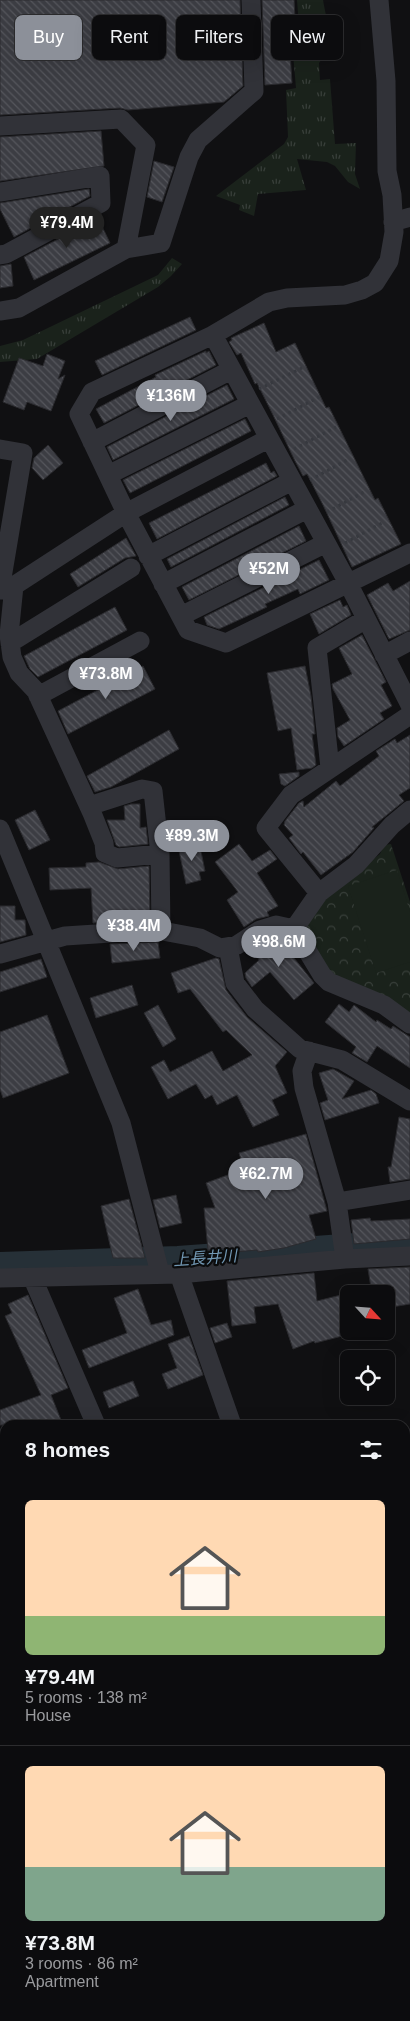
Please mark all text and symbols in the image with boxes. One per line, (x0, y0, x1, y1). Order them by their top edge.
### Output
chip: Buy (15, 15, 82, 60)
chip: Rent (92, 15, 166, 60)
chip: Filters (176, 15, 261, 60)
chip: New (271, 15, 343, 60)
pin: ¥79.4M (26, 206, 108, 249)
text: ¥79.4M (40, 214, 94, 231)
pin: ¥136M (136, 380, 206, 422)
text: ¥136M (147, 387, 195, 404)
pin: ¥52M (239, 552, 299, 595)
text: ¥52M (249, 560, 289, 577)
pin: ¥73.8M (65, 658, 147, 700)
text: ¥73.8M (79, 665, 133, 682)
pin: ¥89.3M (151, 820, 233, 862)
text: ¥89.3M (165, 827, 219, 844)
pin: ¥38.4M (93, 910, 175, 952)
text: ¥38.4M (107, 917, 161, 934)
pin: ¥98.6M (238, 926, 320, 968)
text: ¥98.6M (252, 933, 306, 950)
pin: ¥62.7M (225, 1158, 307, 1200)
text: ¥62.7M (239, 1165, 293, 1182)
water label: 上長井川 (172, 1247, 240, 1269)
north arrow (340, 1285, 395, 1340)
map controls (340, 1285, 395, 1405)
button: locate (340, 1350, 395, 1405)
icon: filters (357, 1436, 385, 1464)
text: 8 homes (25, 1438, 110, 1461)
icon: home (160, 1533, 250, 1623)
text: ¥79.4M (25, 1665, 95, 1688)
text: 5 rooms · 138 m² (25, 1689, 147, 1706)
text: House (25, 1707, 71, 1724)
icon: home (160, 1798, 250, 1888)
text: ¥73.8M (25, 1931, 95, 1954)
text: 3 rooms · 86 m² (25, 1955, 138, 1972)
text: Apartment (25, 1973, 99, 1990)

